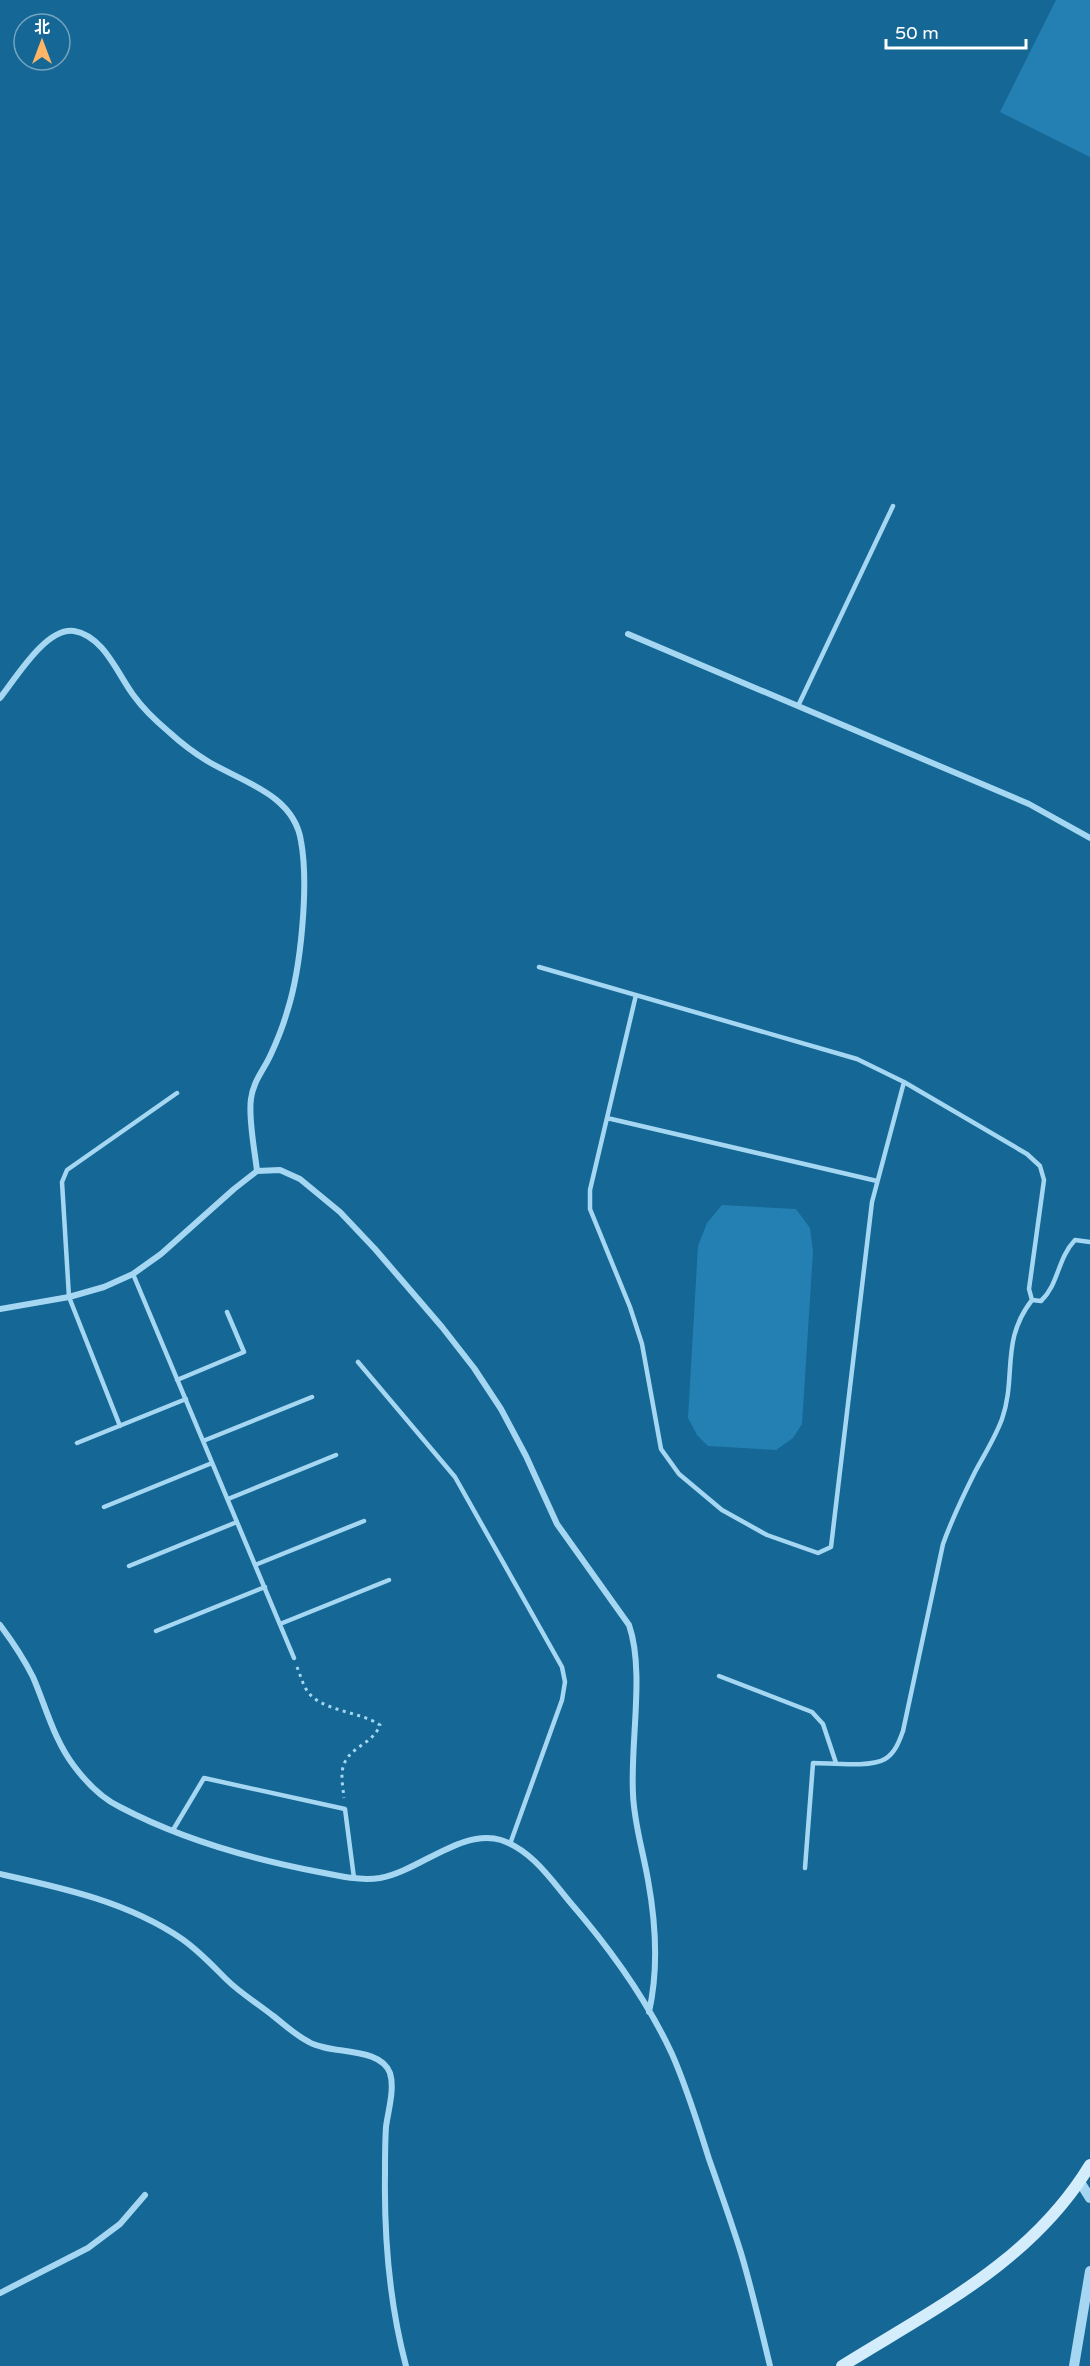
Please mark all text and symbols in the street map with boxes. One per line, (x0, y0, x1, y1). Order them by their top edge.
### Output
north arrow (12, 12, 72, 72)
scale bar (886, 12, 1026, 50)
text: 北 (34, 18, 50, 38)
text: 50 m (895, 22, 939, 44)

